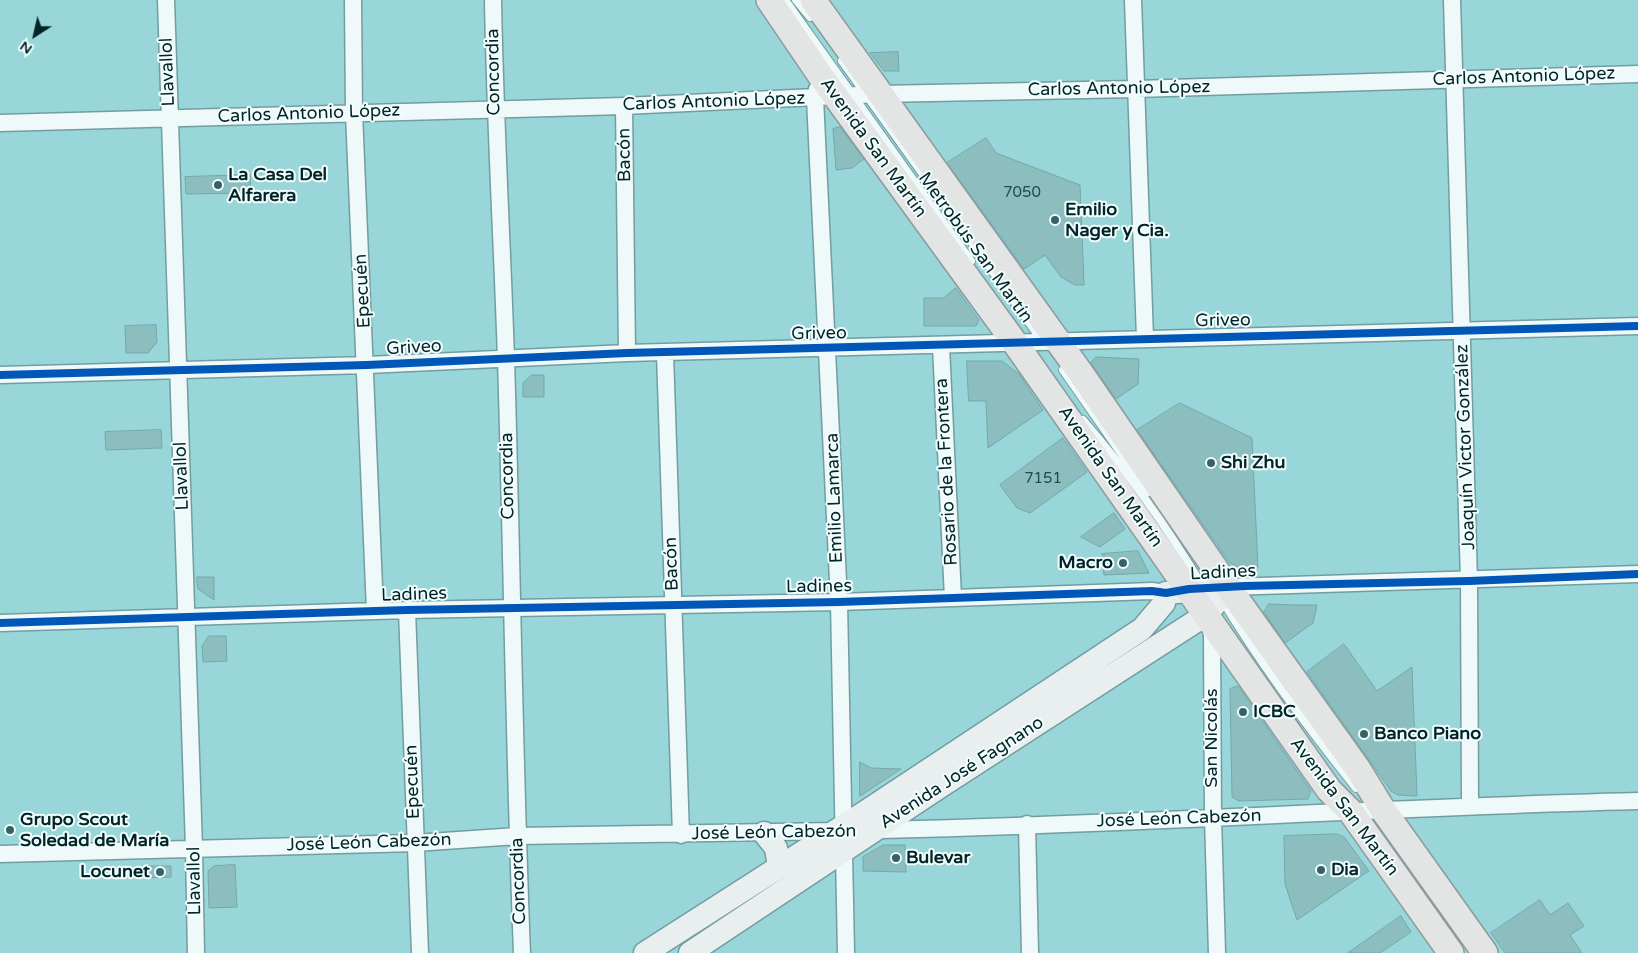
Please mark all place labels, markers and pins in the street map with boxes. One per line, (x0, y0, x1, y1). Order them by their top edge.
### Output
place label: La Casa Del Alfarera (228, 164, 327, 206)
marker: La Casa Del Alfarera (212, 179, 224, 191)
place label: Emilio Nager y Cia. (1065, 199, 1169, 242)
marker: Emilio Nager y Cia. (1049, 214, 1061, 226)
place label: Shi Zhu (1221, 452, 1285, 474)
marker: Shi Zhu (1205, 457, 1217, 469)
place label: Macro (1058, 552, 1113, 574)
marker: Macro (1117, 557, 1129, 569)
place label: ICBC (1253, 701, 1296, 723)
marker: ICBC (1237, 706, 1249, 718)
place label: Banco Piano (1374, 723, 1481, 745)
marker: Banco Piano (1358, 728, 1370, 740)
place label: Grupo Scout Soledad de María (20, 809, 169, 852)
marker: Grupo Scout Soledad de María (4, 824, 16, 836)
place label: Bulevar (906, 847, 970, 869)
marker: Bulevar (890, 852, 902, 864)
place label: Dia (1331, 859, 1359, 881)
place label: Locunet (80, 861, 150, 883)
marker: Dia (1315, 864, 1327, 876)
marker: Locunet (154, 866, 166, 878)

